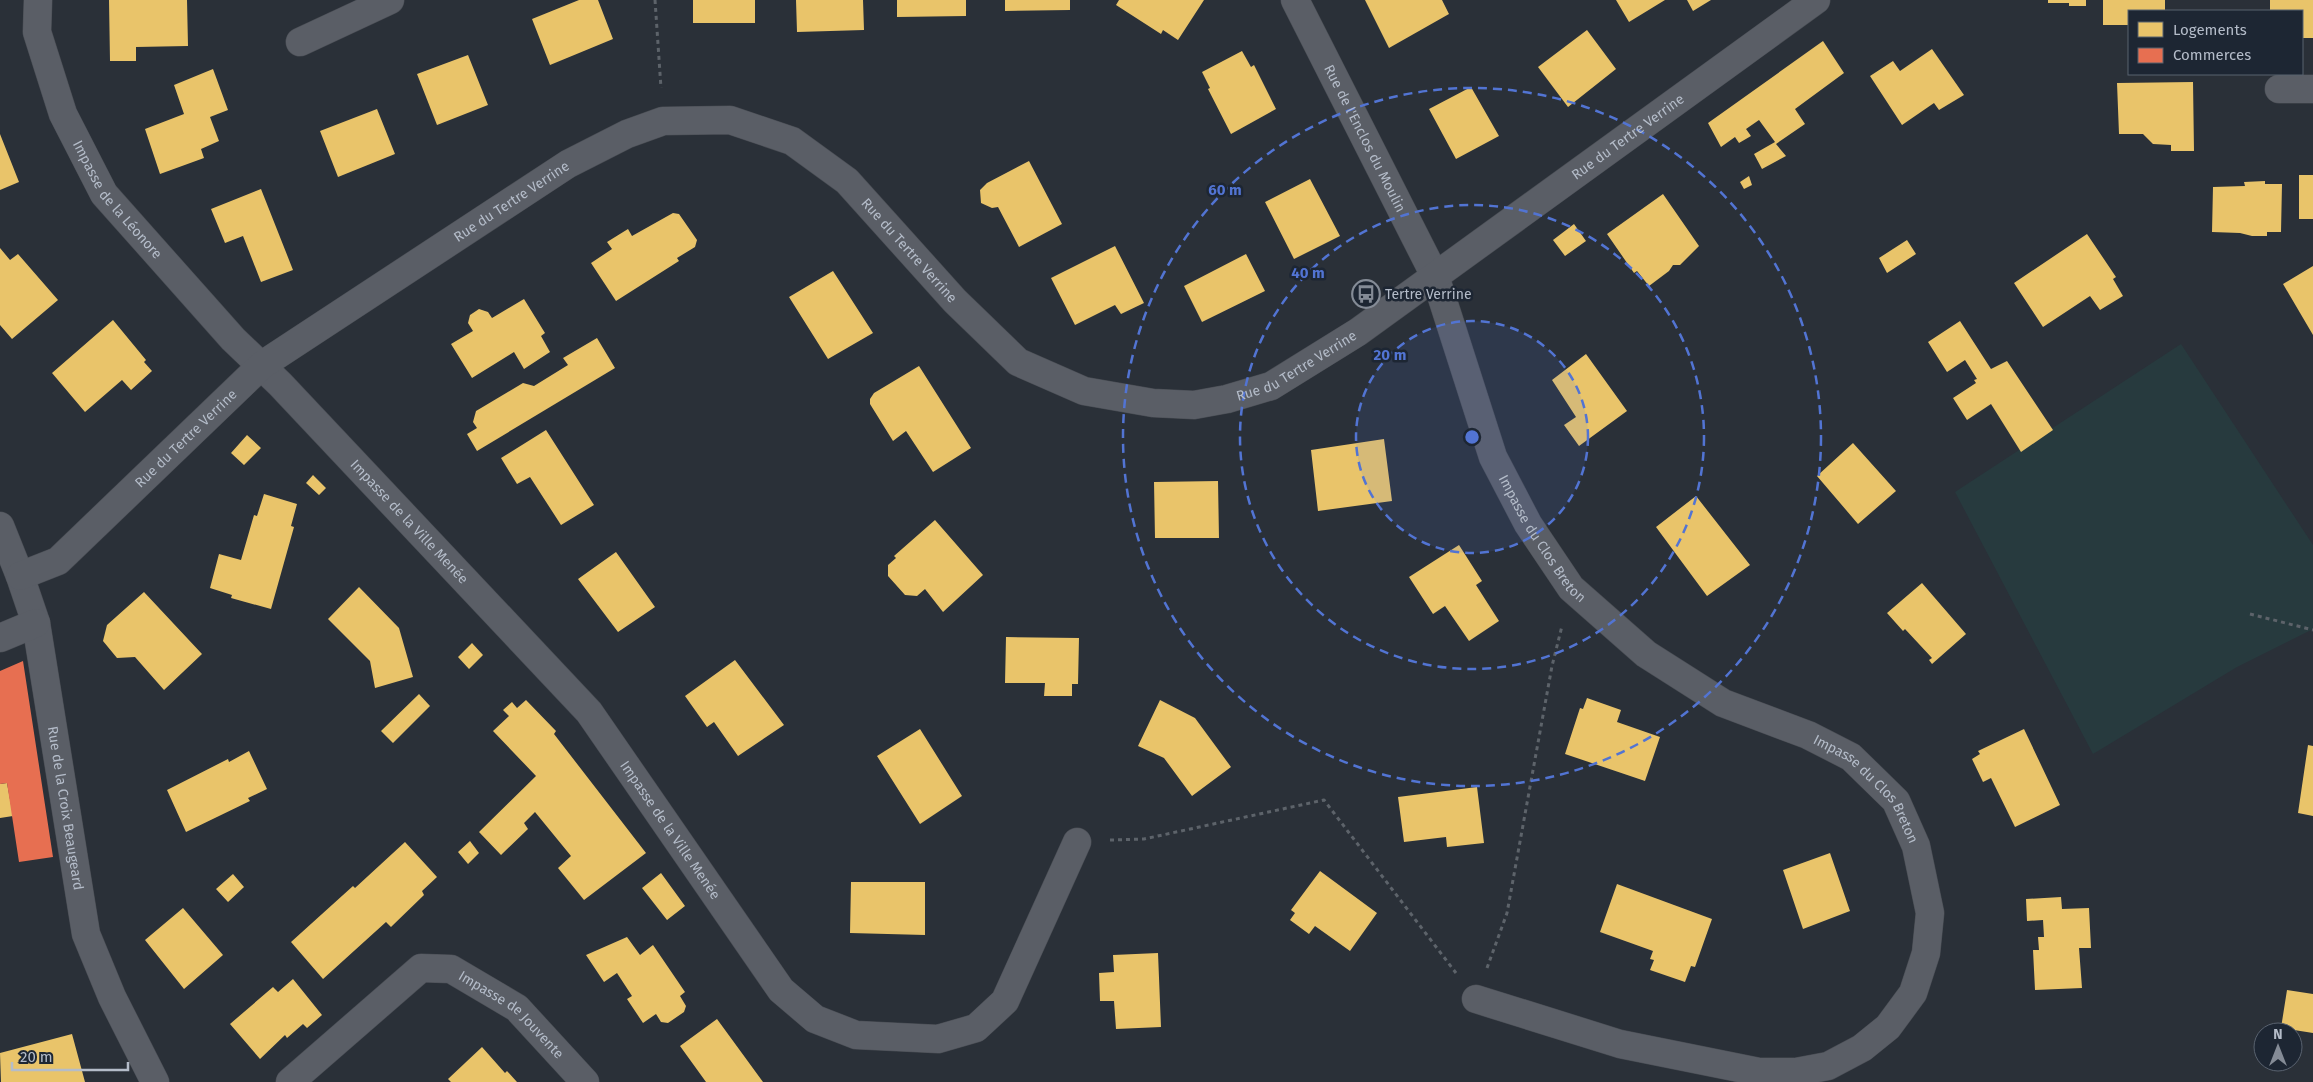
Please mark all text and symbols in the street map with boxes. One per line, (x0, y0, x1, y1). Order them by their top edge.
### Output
legend (2128, 10, 2303, 75)
text: Logements (2173, 21, 2247, 39)
text: Commerces (2173, 46, 2251, 64)
street label: Rue de l'Enclos du Moulin (1321, 62, 1410, 215)
street label: Rue du Tertre Verrine (1568, 90, 1687, 183)
street label: Impasse de la Léonore (69, 137, 166, 262)
street label: Rue du Tertre Verrine (450, 157, 572, 245)
text: 60 m (1208, 181, 1242, 199)
street label: Rue du Tertre Verrine (858, 194, 961, 306)
text: 40 m (1291, 264, 1325, 282)
bus stop icon: Tertre Verrine (1351, 279, 1381, 309)
place label: Tertre Verrine (1385, 286, 1472, 303)
street label: Rue du Tertre Verrine (1234, 327, 1360, 404)
text: 20 m (1374, 346, 1406, 364)
street label: Rue du Tertre Verrine (131, 385, 240, 491)
centre of rings (1463, 428, 1481, 446)
street label: Impasse de la Ville Menée (347, 456, 472, 587)
street label: Impasse du Clos Breton (1495, 472, 1590, 606)
street label: Rue de la Croix Beaugeard (44, 725, 87, 891)
street label: Impasse du Clos Breton (1811, 731, 1922, 846)
street label: Impasse de la Ville Menée (617, 757, 724, 902)
street label: Impasse de Jouvente (456, 967, 568, 1062)
north arrow (2253, 1022, 2303, 1072)
text: N (2273, 1026, 2283, 1043)
scale bar (12, 1040, 129, 1072)
text: 20 m (20, 1048, 53, 1066)

